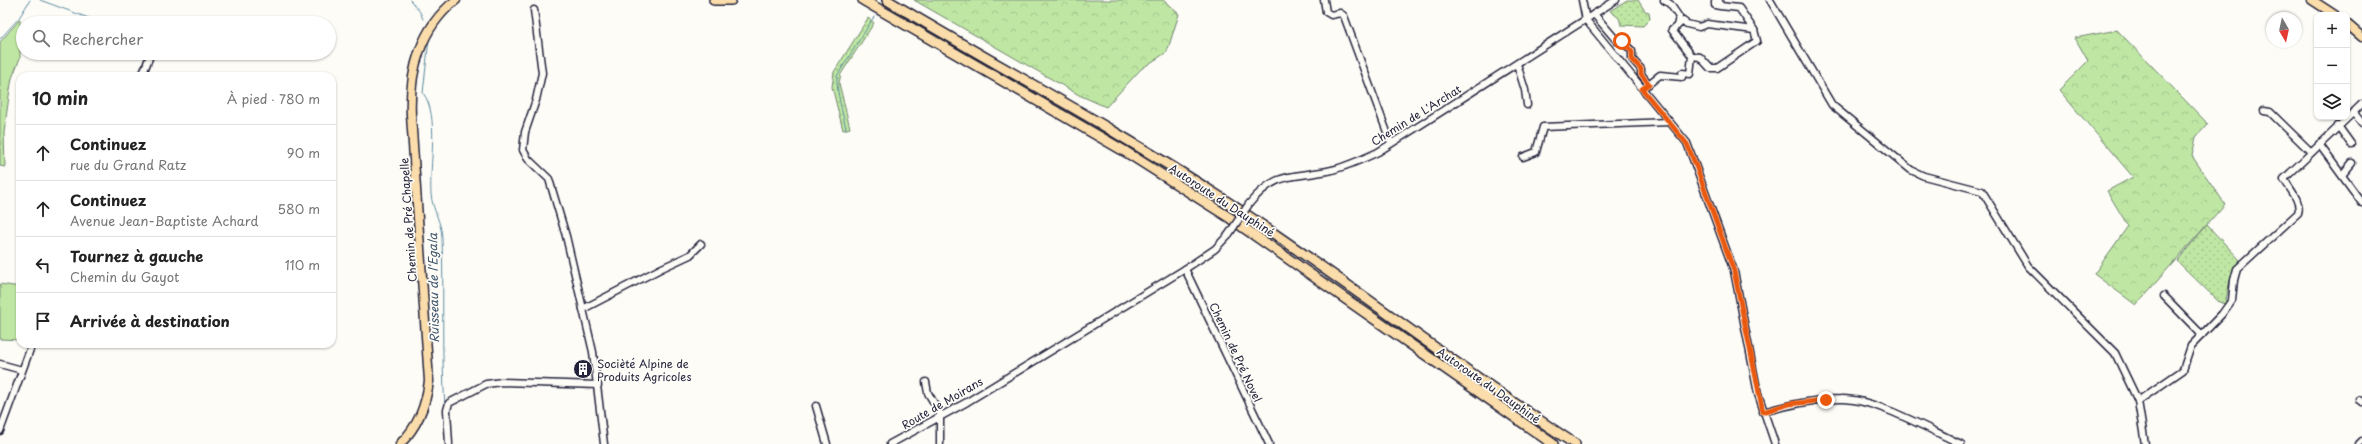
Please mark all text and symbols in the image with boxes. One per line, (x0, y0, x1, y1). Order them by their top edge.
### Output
north arrow (2266, 12, 2302, 48)
map controls (2314, 12, 2350, 120)
button: + (2314, 12, 2350, 48)
search box (16, 16, 336, 60)
icon: search (30, 27, 52, 49)
text: Rechercher (62, 27, 143, 50)
route start (1613, 32, 1631, 50)
button: − (2314, 48, 2350, 84)
street label: Chemin de L'Archat (1368, 80, 1464, 150)
button: layers (2314, 84, 2350, 120)
text: 10 min (32, 85, 88, 111)
text: À pied · 780 m (227, 89, 320, 108)
text: Continuez (70, 132, 146, 155)
icon: ahead (32, 142, 54, 164)
text: 90 m (287, 143, 320, 162)
text: rue du Grand Ratz (70, 155, 186, 174)
street label: Chemin de Pré Chapelle (395, 157, 421, 283)
street label: Autoroute du Dauphiné (1166, 159, 1278, 241)
text: Continuez (70, 188, 146, 211)
icon: ahead (32, 198, 54, 220)
text: 580 m (278, 199, 320, 218)
text: Avenue Jean-Baptiste Achard (70, 211, 259, 230)
water label: Ruisseau de l'Egala (423, 232, 443, 343)
text: Tournez à gauche (70, 244, 204, 267)
icon: left (32, 254, 54, 276)
text: 110 m (285, 255, 320, 274)
text: Chemin du Gayot (70, 267, 179, 286)
street label: Chemin de Pré Novel (1205, 299, 1267, 405)
text: Arrivée à destination (70, 309, 230, 332)
icon: arrive (32, 310, 54, 332)
street label: Autoroute du Dauphiné (1434, 343, 1544, 427)
place label: Socièté Alpine de Produits Agricoles (597, 355, 691, 385)
building icon: Socièté Alpine de Produits Agricoles (572, 358, 594, 380)
street label: Route de Moirans (898, 373, 986, 433)
route end (1817, 391, 1835, 409)

